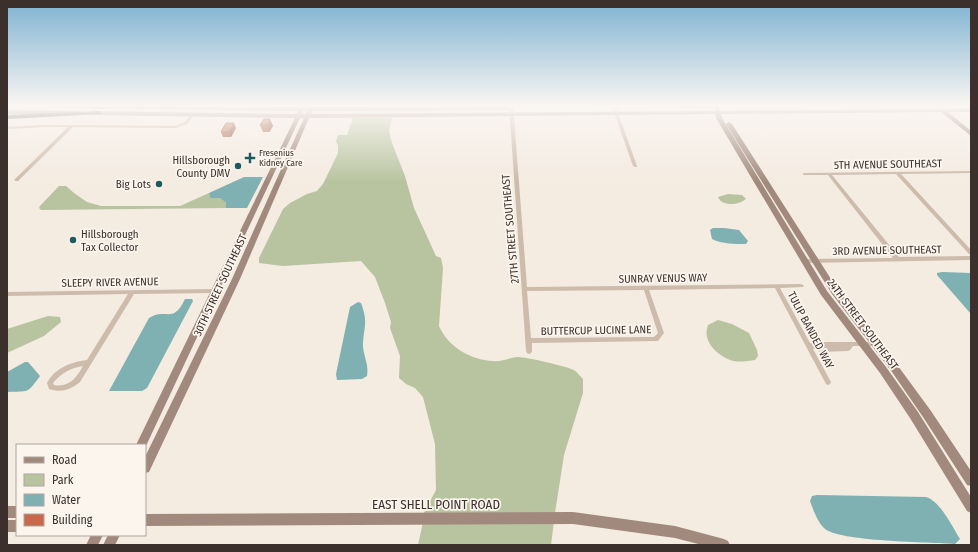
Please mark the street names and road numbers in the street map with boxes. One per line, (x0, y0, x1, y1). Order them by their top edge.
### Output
street label: 5TH AVENUE SOUTHEAST (834, 157, 943, 172)
street label: 27TH STREET SOUTHEAST (499, 173, 522, 284)
street label: 30TH STREET SOUTHEAST (191, 231, 250, 338)
street label: 3RD AVENUE SOUTHEAST (832, 243, 943, 258)
street label: SUNRAY VENUS WAY (619, 271, 708, 286)
street label: SLEEPY RIVER AVENUE (61, 275, 159, 290)
street label: 24TH STREET SOUTHEAST (824, 277, 901, 373)
street label: TULIP BANDED WAY (785, 289, 837, 372)
street label: BUTTERCUP LUCINE LANE (541, 323, 651, 338)
street label: EAST SHELL POINT ROAD (372, 497, 500, 512)

